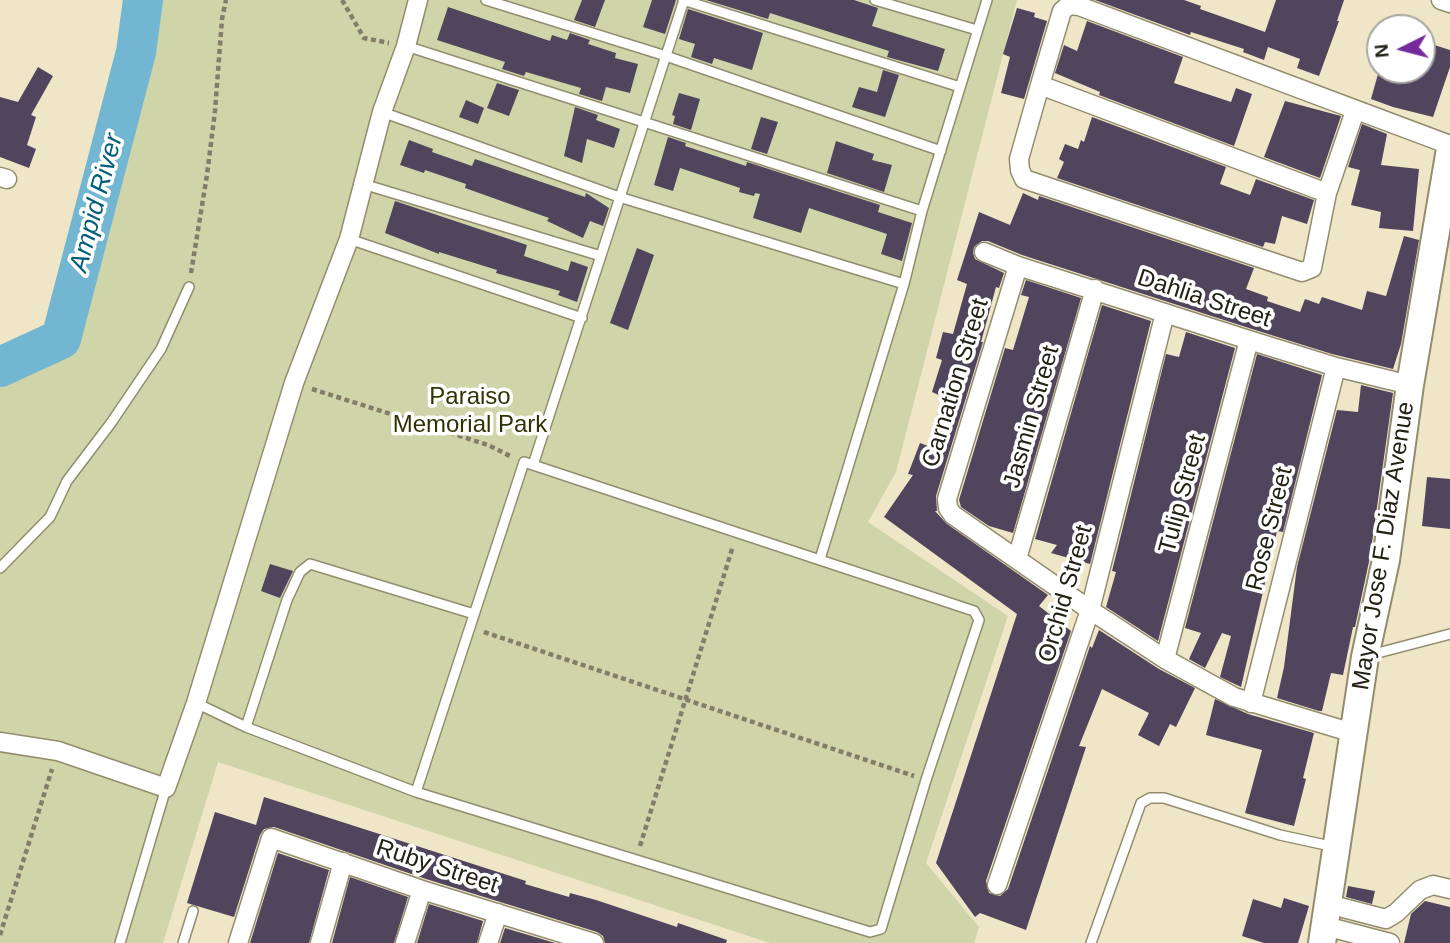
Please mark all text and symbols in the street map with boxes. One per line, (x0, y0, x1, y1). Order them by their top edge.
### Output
north arrow (1366, 14, 1436, 84)
text: N (1370, 43, 1393, 59)
water label: Ampid River (64, 131, 130, 275)
street label: Dahlia Street (1134, 264, 1274, 334)
street label: Carnation Street (917, 295, 995, 471)
street label: Jasmin Street (998, 343, 1066, 491)
park label: Paraiso Memorial Park (393, 383, 547, 439)
street label: Mayor Jose F. Diaz Avenue (1347, 400, 1421, 692)
street label: Tulip Street (1153, 431, 1213, 557)
street label: Rose Street (1241, 464, 1299, 594)
street label: Orchid Street (1033, 522, 1099, 666)
street label: Ruby Street (372, 834, 502, 900)

